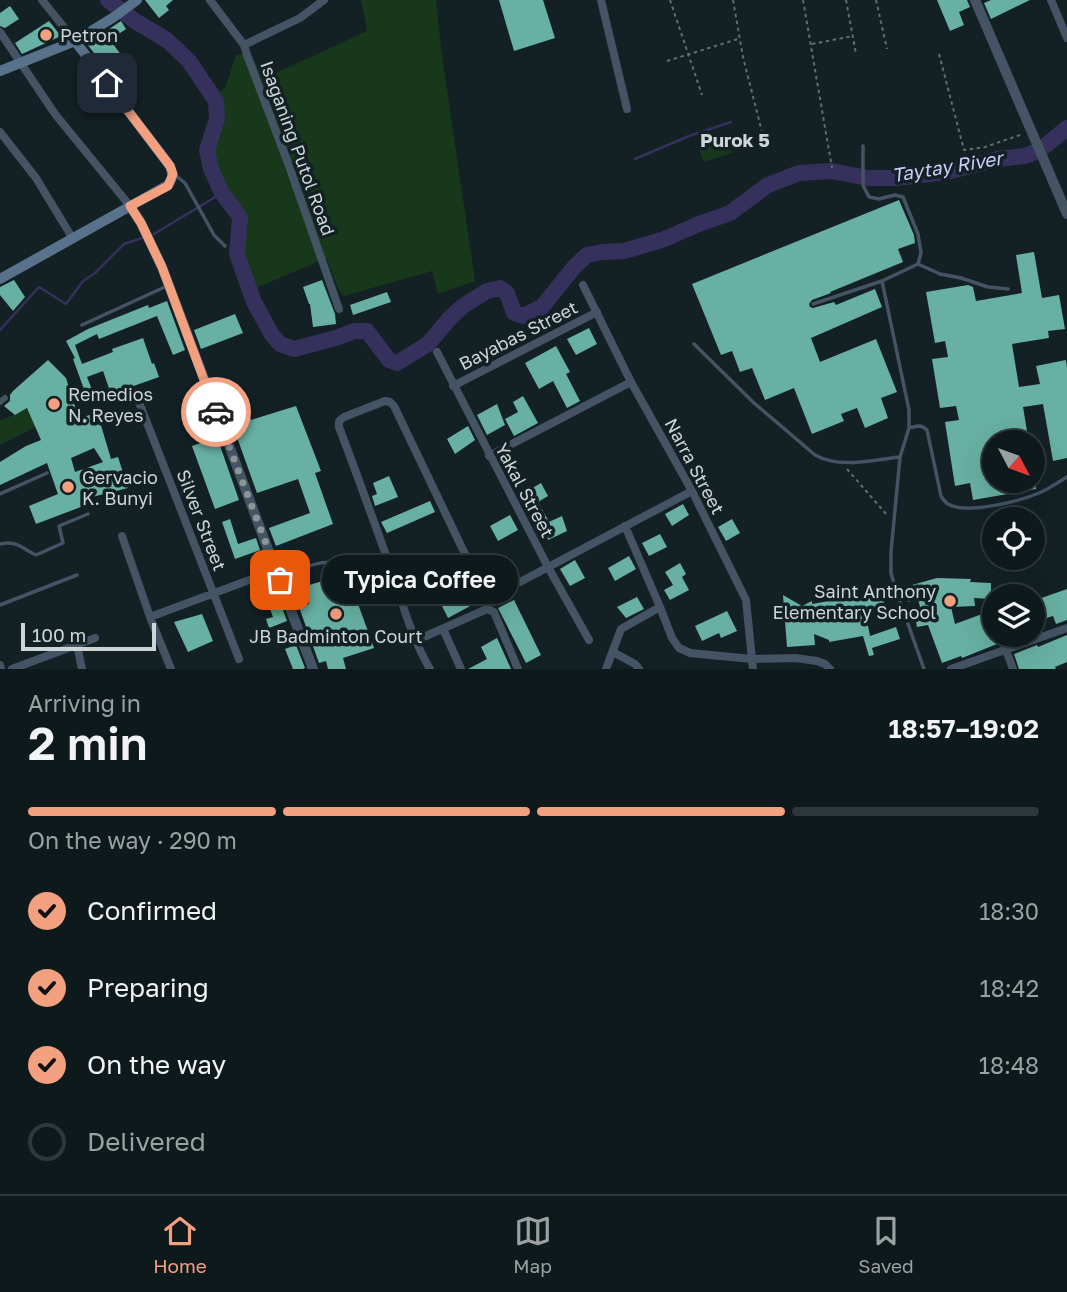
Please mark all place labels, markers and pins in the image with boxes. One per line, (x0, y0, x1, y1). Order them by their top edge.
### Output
place label: Petron (60, 24, 118, 46)
marker: Petron (38, 27, 54, 43)
pin (77, 53, 137, 113)
place label: Remedios N. Reyes (68, 383, 153, 426)
marker: Remedios N. Reyes (46, 396, 62, 412)
place label: Gervacio K. Bunyi (82, 466, 158, 509)
marker: Gervacio K. Bunyi (60, 479, 76, 495)
pin (250, 550, 310, 610)
callout: Typica Coffee (322, 556, 518, 604)
place label: Saint Anthony Elementary School (772, 580, 936, 623)
marker: Saint Anthony Elementary School (942, 593, 958, 609)
marker: JB Badminton Court (328, 606, 344, 622)
place label: JB Badminton Court (249, 625, 423, 647)

